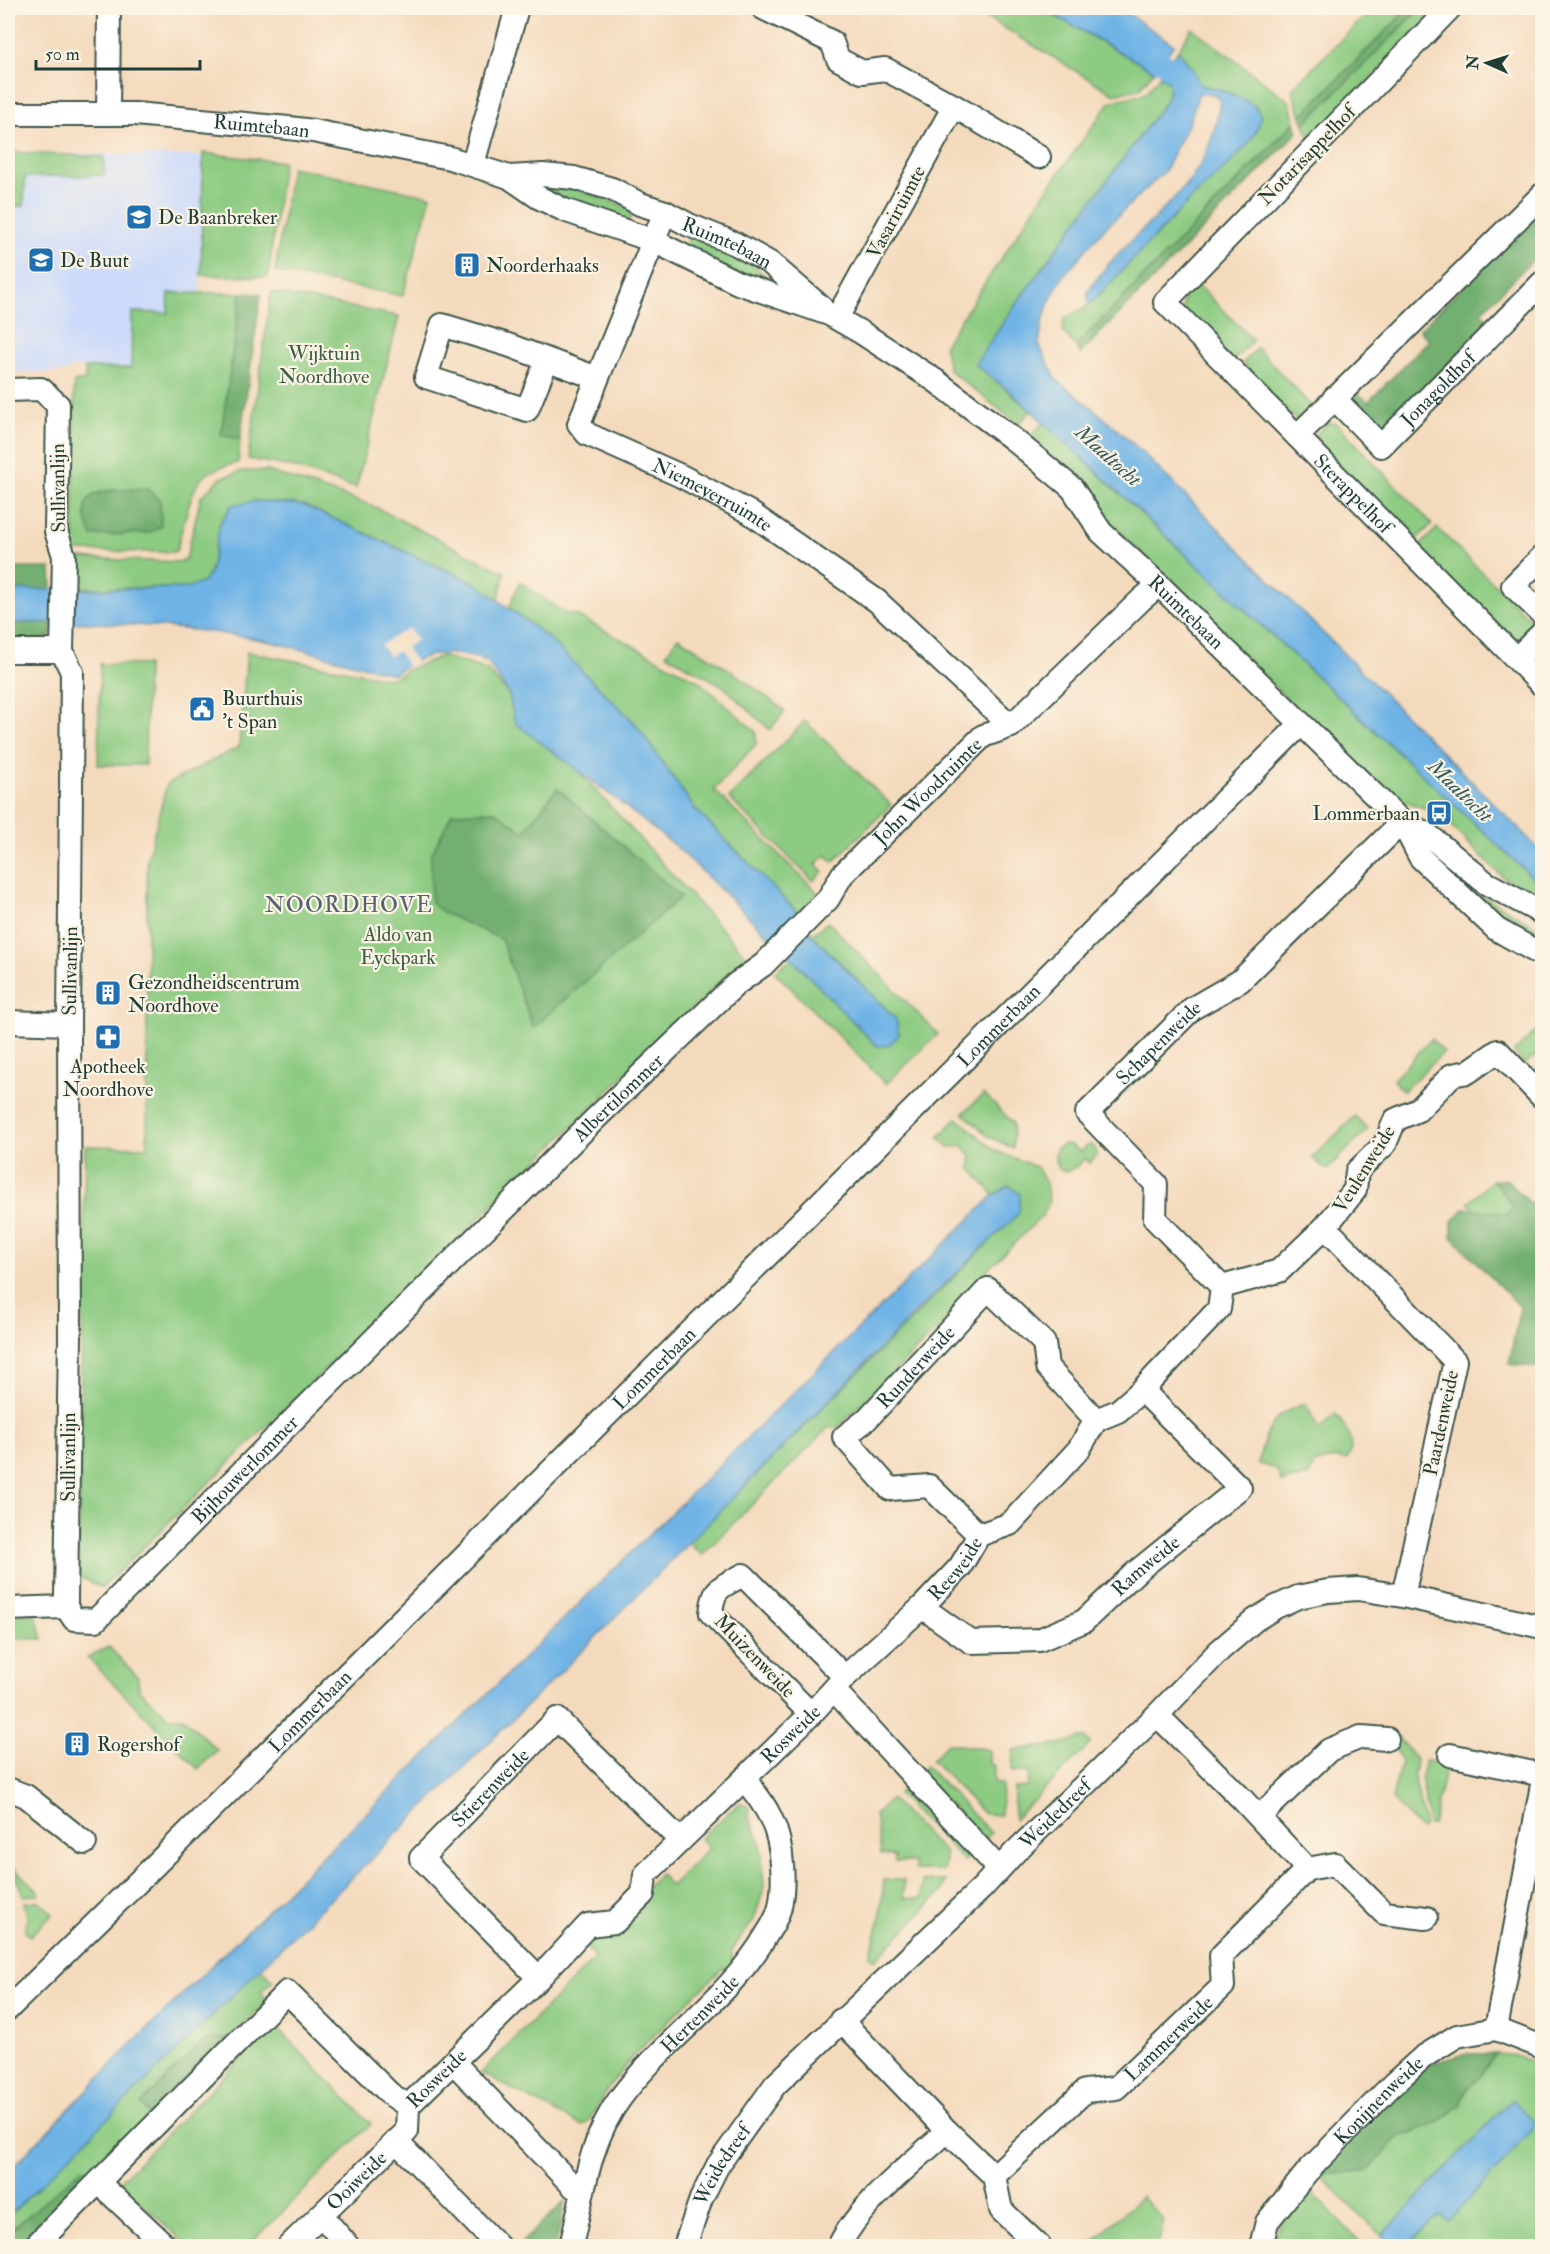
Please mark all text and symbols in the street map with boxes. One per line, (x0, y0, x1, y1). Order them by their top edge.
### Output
scale bar (36, 33, 200, 71)
north arrow (1457, 33, 1517, 93)
text: 50 m (45, 43, 80, 66)
text: N (1463, 54, 1483, 71)
street label: Notarisappelhof (1253, 97, 1364, 211)
street label: Ruimtebaan (212, 109, 311, 143)
street label: Vasariruimte (861, 161, 931, 263)
school or university icon: De Baanbreker (124, 202, 154, 232)
place label: De Baanbreker (158, 205, 278, 230)
street label: Ruimtebaan (678, 211, 777, 274)
school or university icon: De Buut (26, 245, 56, 275)
place label: De Buut (60, 248, 130, 273)
building icon: Noorderhaaks (452, 250, 482, 280)
place label: Noorderhaaks (486, 253, 599, 278)
park label: Wijktuin Noordhove (279, 341, 369, 389)
street label: Jonagoldhof (1394, 343, 1483, 432)
water label: Maaltocht (1068, 418, 1147, 493)
street label: Sullivanlijn (45, 443, 71, 533)
street label: Sterappelhof (1309, 448, 1401, 541)
street label: Niemeyerruimte (648, 452, 778, 537)
street label: Ruimtebaan (1143, 569, 1230, 654)
place label: Buurthuis 't Span (222, 686, 303, 735)
public building icon: Buurthuis 't Span (187, 694, 217, 724)
street label: John Woodruimte (867, 732, 987, 851)
water label: Maaltocht (1420, 752, 1499, 829)
bus stop icon: Lommerbaan (1424, 798, 1454, 828)
place label: Lommerbaan (1312, 801, 1420, 826)
district label: NOORDHOVE (265, 891, 433, 919)
park label: Aldo van Eyckpark (360, 922, 436, 971)
street label: Sullivanlijn (57, 926, 83, 1016)
place label: Gezondheidscentrum Noordhove (128, 970, 300, 1018)
building icon: Gezondheidscentrum Noordhove (93, 978, 123, 1008)
street label: Lommerbaan (951, 978, 1045, 1072)
street label: Schapenweide (1110, 994, 1205, 1090)
pharmacy icon: Apotheek Noordhove (93, 1022, 123, 1052)
street label: Albertilommer (566, 1047, 669, 1148)
place label: Apotheek Noordhove (63, 1054, 153, 1102)
street label: Veulenweide (1327, 1121, 1401, 1217)
street label: Runderweide (871, 1320, 960, 1414)
street label: Lommerbaan (607, 1321, 701, 1415)
street label: Paardenweide (1418, 1368, 1464, 1478)
street label: Bijhouwerlommer (186, 1409, 304, 1529)
street label: Sullivanlijn (56, 1412, 81, 1502)
street label: Ramweide (1106, 1529, 1185, 1601)
street label: Reeweide (922, 1532, 988, 1606)
street label: Muizenweide (709, 1609, 801, 1703)
street label: Lommerbaan (263, 1664, 357, 1758)
street label: Rosweide (755, 1699, 826, 1769)
building icon: Rogershof (62, 1729, 92, 1759)
place label: Rogershof (97, 1732, 183, 1757)
street label: Stierenweide (446, 1743, 534, 1832)
street label: Weidedreef (1013, 1770, 1099, 1855)
street label: Hertenweide (655, 1970, 744, 2058)
street label: Lammerweide (1119, 1990, 1218, 2086)
street label: Rosweide (401, 2043, 472, 2113)
street label: Konijnenweide (1328, 2050, 1428, 2150)
street label: Weidedreef (687, 2116, 758, 2210)
street label: Ooiweide (321, 2145, 392, 2216)

